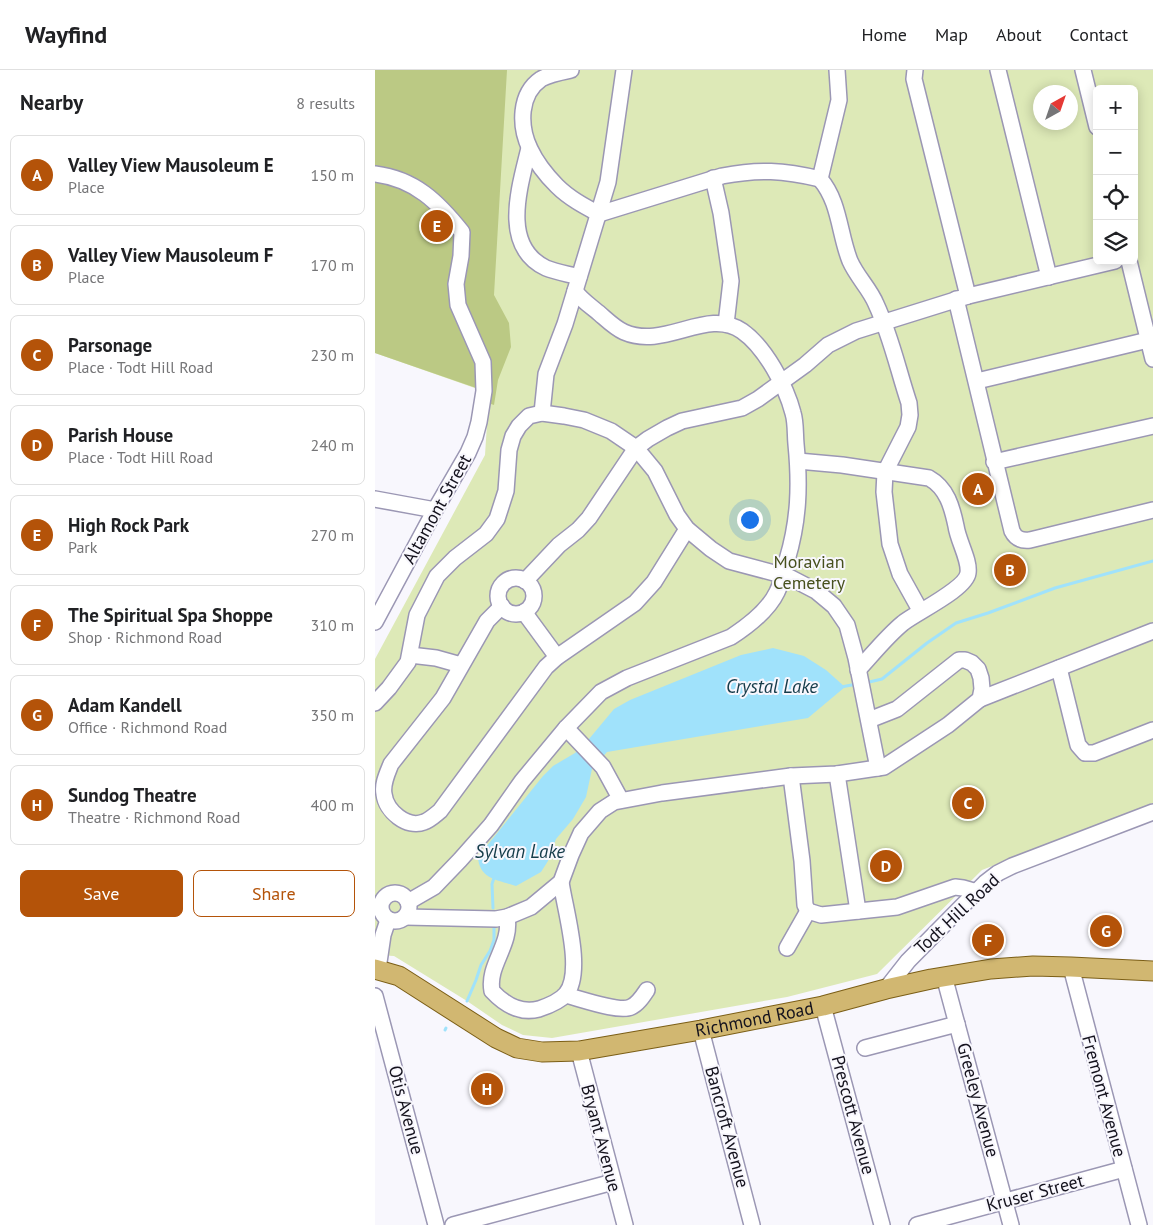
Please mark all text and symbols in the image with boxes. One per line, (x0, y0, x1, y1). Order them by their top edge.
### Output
text: Wayfind (25, 19, 107, 50)
text: Home (861, 23, 907, 46)
text: Map (935, 23, 968, 46)
text: About (996, 23, 1042, 46)
text: Contact (1070, 23, 1128, 46)
north arrow (1033, 85, 1078, 130)
map controls (1093, 85, 1138, 265)
button: + (1093, 85, 1138, 130)
text: Nearby (20, 89, 83, 116)
text: 8 results (296, 93, 355, 113)
button: − (1093, 130, 1138, 175)
text: Valley View Mausoleum E (68, 153, 274, 177)
text: A (32, 165, 42, 185)
text: 150 m (311, 165, 354, 185)
button: locate (1093, 175, 1138, 220)
text: Place (68, 177, 105, 197)
pin: E (421, 207, 453, 245)
button: layers (1093, 220, 1138, 265)
text: Valley View Mausoleum F (68, 243, 273, 267)
text: B (32, 255, 42, 275)
text: 170 m (311, 255, 354, 275)
text: Place (68, 267, 105, 287)
text: Parsonage (68, 333, 152, 357)
text: C (33, 345, 41, 365)
text: 230 m (311, 345, 354, 365)
text: Place · Todt Hill Road (68, 357, 213, 377)
text: Parish House (68, 423, 173, 447)
text: D (32, 435, 42, 455)
text: 240 m (311, 435, 354, 455)
text: Place · Todt Hill Road (68, 447, 213, 467)
street label: Altamont Street (397, 450, 476, 568)
pin: A (962, 470, 994, 508)
your location (737, 507, 763, 533)
text: High Rock Park (68, 513, 189, 537)
text: E (33, 525, 41, 545)
text: 270 m (311, 525, 354, 545)
text: Park (68, 537, 97, 557)
park label: Moravian Cemetery (773, 550, 846, 594)
pin: B (994, 551, 1026, 589)
text: The Spiritual Spa Shoppe (68, 603, 273, 627)
text: F (33, 615, 41, 635)
text: 310 m (311, 615, 354, 635)
text: Shop · Richmond Road (68, 627, 222, 647)
water label: Crystal Lake (726, 674, 818, 698)
text: Adam Kandell (68, 693, 182, 717)
text: G (32, 705, 42, 725)
text: 350 m (311, 705, 354, 725)
text: Office · Richmond Road (68, 717, 227, 737)
text: Sundog Theatre (68, 783, 197, 807)
pin: C (952, 784, 984, 822)
text: H (32, 795, 42, 815)
text: 400 m (311, 795, 354, 815)
text: Theatre · Richmond Road (68, 807, 240, 827)
water label: Sylvan Lake (475, 839, 565, 863)
pin: D (870, 847, 902, 885)
street label: Todt Hill Road (909, 868, 1004, 959)
button: Save (20, 870, 183, 917)
button: Share (193, 870, 355, 917)
pin: G (1090, 912, 1122, 950)
pin: F (972, 921, 1004, 959)
street label: Richmond Road (693, 996, 816, 1042)
street label: Fremont Avenue (1077, 1032, 1132, 1159)
street label: Greeley Avenue (952, 1040, 1005, 1160)
street label: Prescott Avenue (827, 1053, 880, 1177)
street label: Otis Avenue (384, 1063, 429, 1157)
street label: Bancroft Avenue (700, 1064, 755, 1190)
pin: H (471, 1070, 503, 1108)
street label: Bryant Avenue (576, 1082, 627, 1194)
street label: Kruser Street (984, 1168, 1086, 1217)

